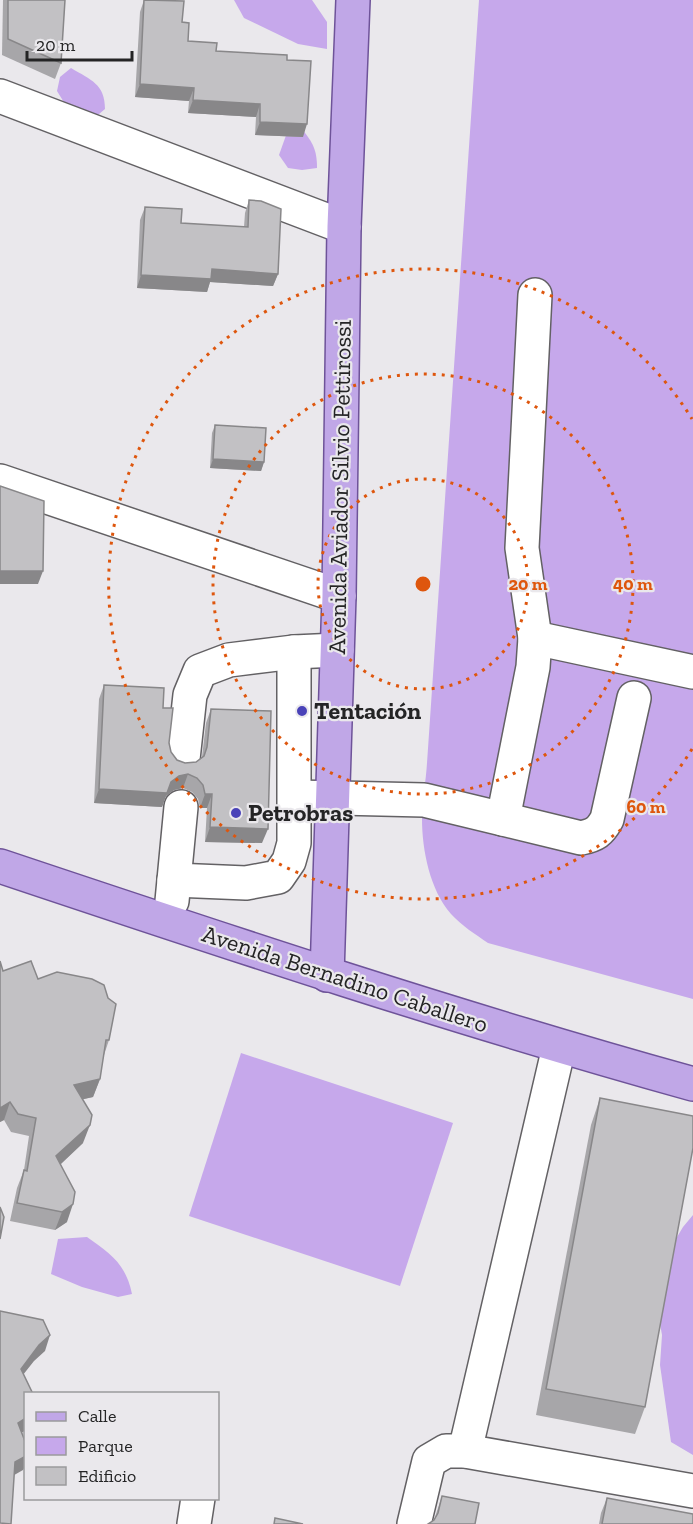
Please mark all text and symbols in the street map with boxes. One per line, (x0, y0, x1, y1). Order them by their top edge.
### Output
scale bar (27, 24, 132, 62)
text: 20 m (36, 34, 76, 56)
street label: Avenida Aviador Silvio Pettirossi (322, 319, 357, 655)
text: 20 m (508, 573, 548, 595)
text: 40 m (613, 573, 653, 595)
centre of rings (413, 574, 433, 594)
place label: Tentación (314, 696, 421, 725)
marker: Tentación (295, 704, 309, 718)
text: 60 m (626, 796, 666, 818)
place label: Petrobras (248, 798, 353, 827)
marker: Petrobras (229, 806, 243, 820)
street label: Avenida Bernadino Caballero (199, 919, 492, 1038)
legend (24, 1392, 219, 1500)
text: Calle (78, 1405, 116, 1427)
text: Parque (78, 1435, 133, 1457)
text: Edificio (78, 1465, 136, 1487)

